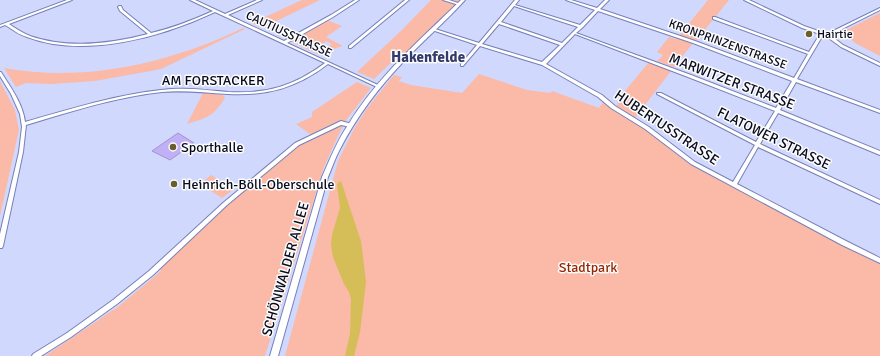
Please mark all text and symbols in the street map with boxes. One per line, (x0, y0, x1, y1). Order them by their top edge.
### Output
street label: CAUTIUSSTRASSE (243, 8, 334, 61)
street label: KRONPRINZENSTRASSE (667, 16, 789, 73)
place label: Hairtie (817, 27, 853, 42)
marker: Hairtie (804, 29, 814, 39)
district label: Hakenfelde (391, 48, 465, 66)
street label: MARWITZER STRASSE (667, 50, 797, 113)
street label: AM FORSTACKER (162, 72, 264, 89)
street label: HUBERTUSSTRASSE (611, 86, 722, 169)
street label: FLATOWER STRASSE (714, 104, 833, 173)
place label: Sporthalle (181, 139, 243, 156)
marker: Sporthalle (168, 142, 178, 152)
place label: Heinrich-Böll-Oberschule (182, 176, 335, 193)
marker: Heinrich-Böll-Oberschule (169, 179, 179, 189)
street label: SCHÖNWALDER ALLEE (258, 200, 313, 338)
park label: Stadtpark (559, 259, 617, 276)

